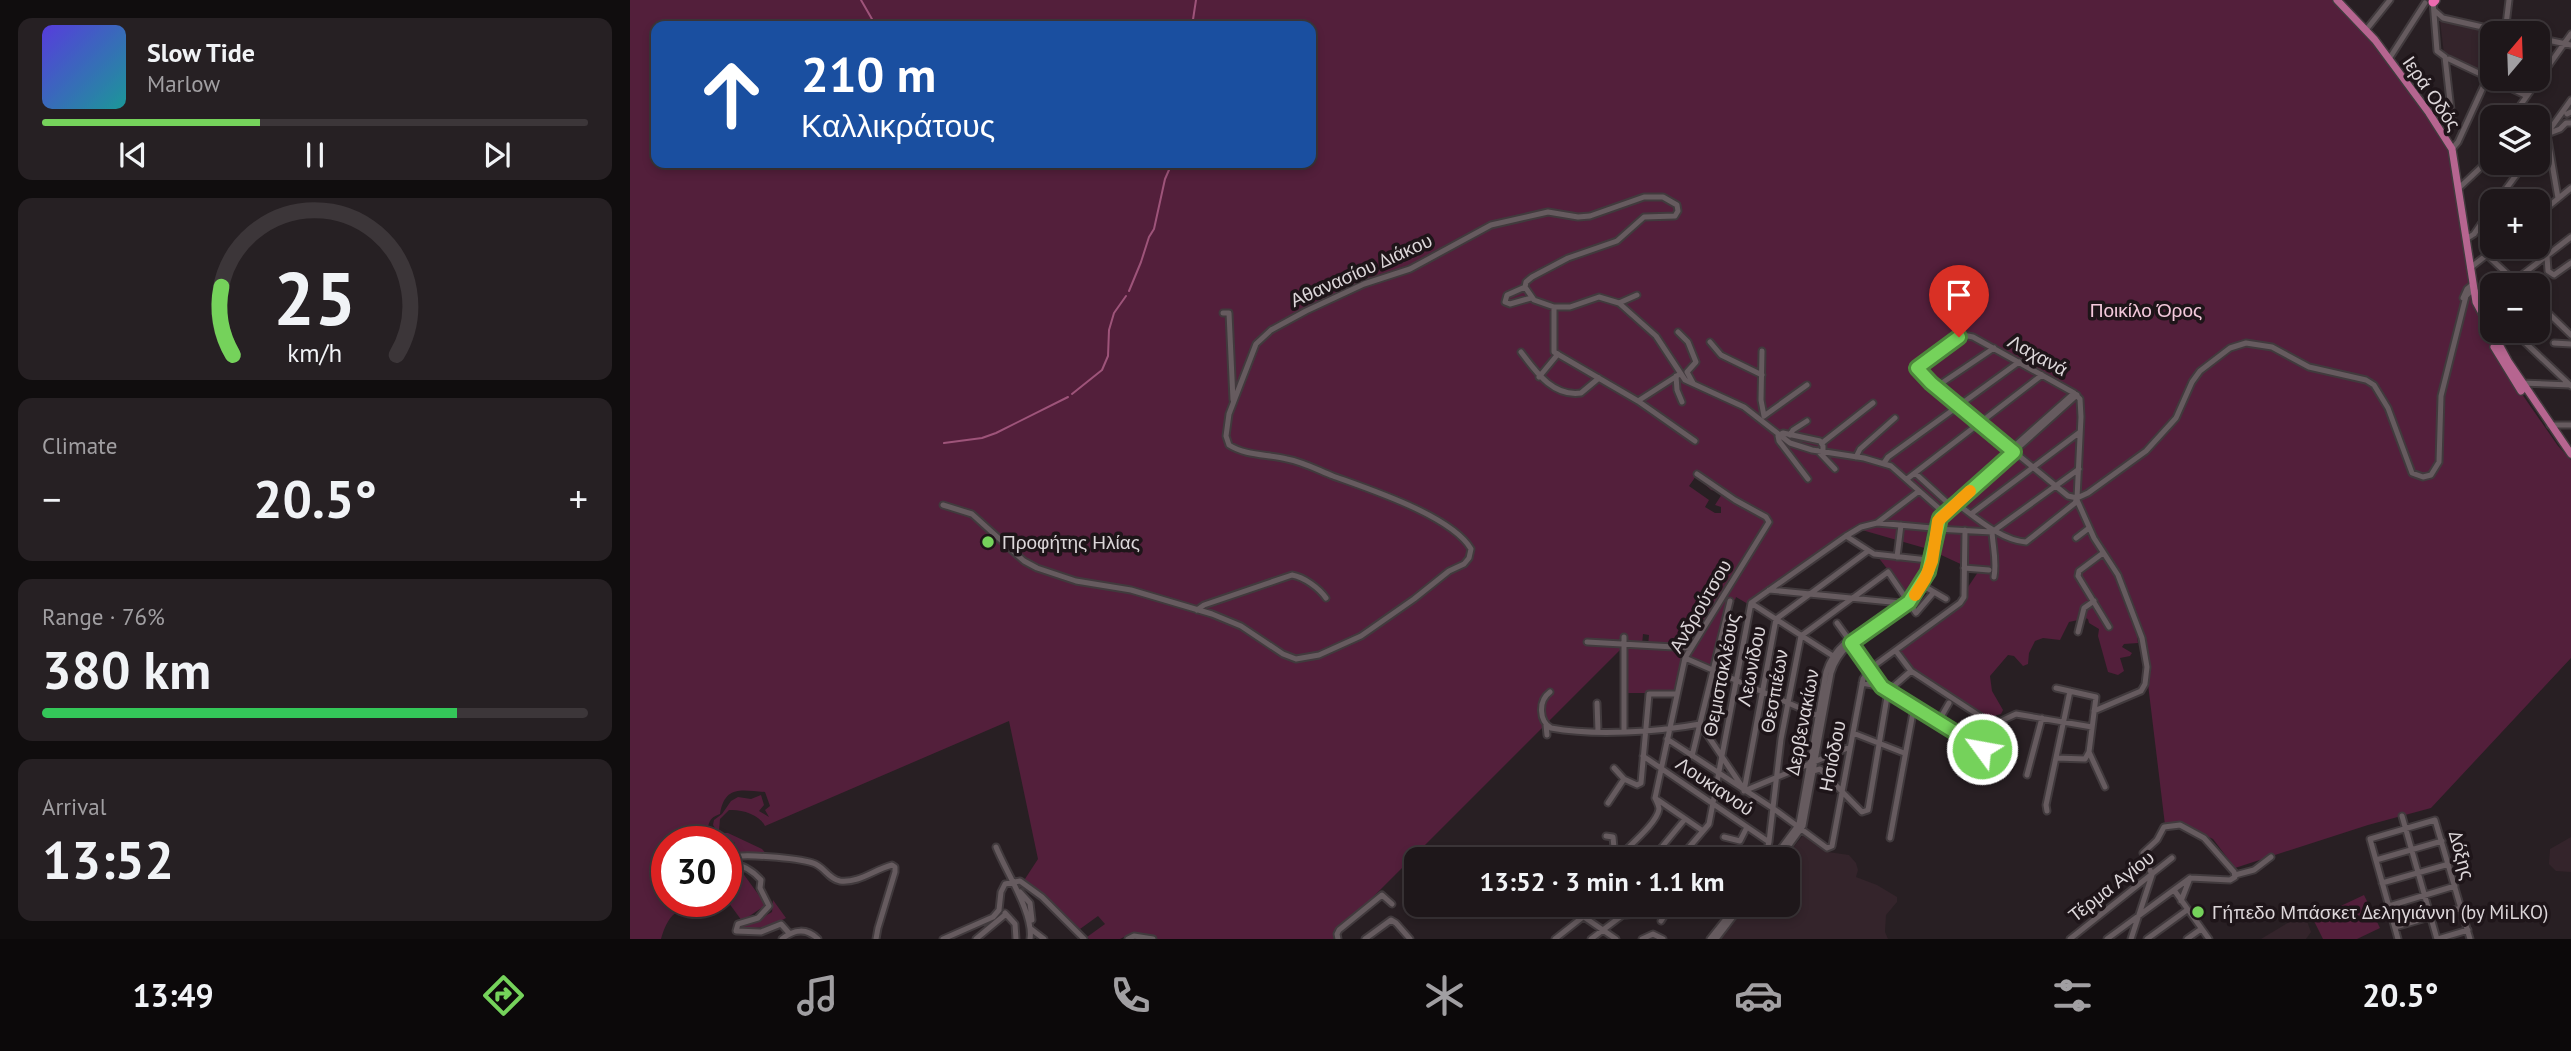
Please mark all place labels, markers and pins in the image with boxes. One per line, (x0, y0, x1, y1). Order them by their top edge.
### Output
pin (1929, 265, 1989, 337)
place label: Προφήτης Ηλίας (1002, 530, 1140, 554)
marker: Προφήτης Ηλίας (980, 534, 996, 550)
place label: Γήπεδο Μπάσκετ Δεληγιάννη (by MiLKO) (2212, 900, 2548, 924)
marker: Γήπεδο Μπάσκετ Δεληγιάννη (by MiLKO) (2190, 904, 2206, 920)

